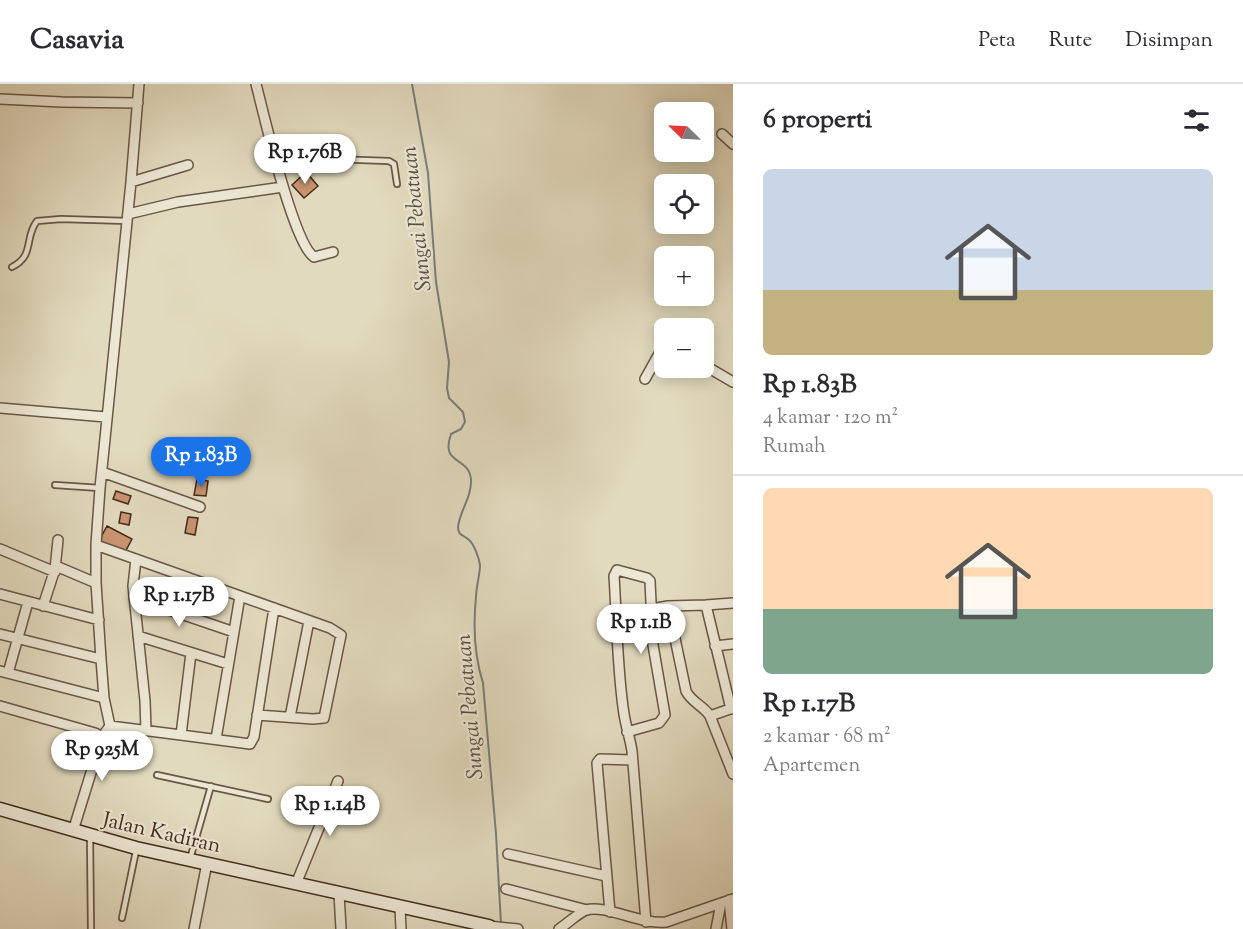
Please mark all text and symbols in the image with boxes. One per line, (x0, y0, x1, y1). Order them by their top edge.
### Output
text: Casavia (30, 21, 124, 61)
text: Peta (978, 26, 1016, 56)
text: Rute (1049, 26, 1092, 56)
text: Disimpan (1125, 26, 1213, 56)
north arrow (654, 102, 714, 162)
map controls (654, 102, 714, 378)
text: 6 properti (763, 102, 872, 139)
icon: filters (1180, 104, 1213, 137)
pin: Rp 1.76B (243, 134, 367, 185)
text: Rp 1.76B (268, 139, 342, 168)
water label: Sungai Pebatuan (394, 144, 442, 293)
button: locate (654, 174, 714, 234)
icon: home (934, 208, 1042, 316)
button: + (654, 246, 714, 306)
button: − (654, 318, 714, 378)
text: Rp 1.83B (763, 367, 857, 404)
text: 4 kamar · 120 m² (763, 404, 898, 433)
text: Rumah (763, 433, 826, 462)
pin: Rp 1.83B (139, 437, 263, 488)
text: Rp 1.83B (165, 442, 237, 471)
icon: home (934, 527, 1042, 635)
pin: Rp 1.17B (117, 577, 241, 628)
text: Rp 1.17B (144, 582, 214, 611)
pin: Rp 1.1B (586, 604, 696, 655)
text: Rp 1.1B (611, 609, 671, 638)
water label: Sungai Pebatuan (449, 632, 493, 781)
text: Rp 1.17B (763, 686, 855, 723)
text: 2 kamar · 68 m² (763, 723, 891, 752)
pin: Rp 925M (47, 731, 157, 782)
text: Rp 925M (65, 736, 139, 765)
text: Apartemen (763, 752, 860, 781)
pin: Rp 1.14B (268, 786, 392, 837)
text: Rp 1.14B (295, 791, 365, 820)
street label: Jalan Kadiran (99, 806, 224, 862)

